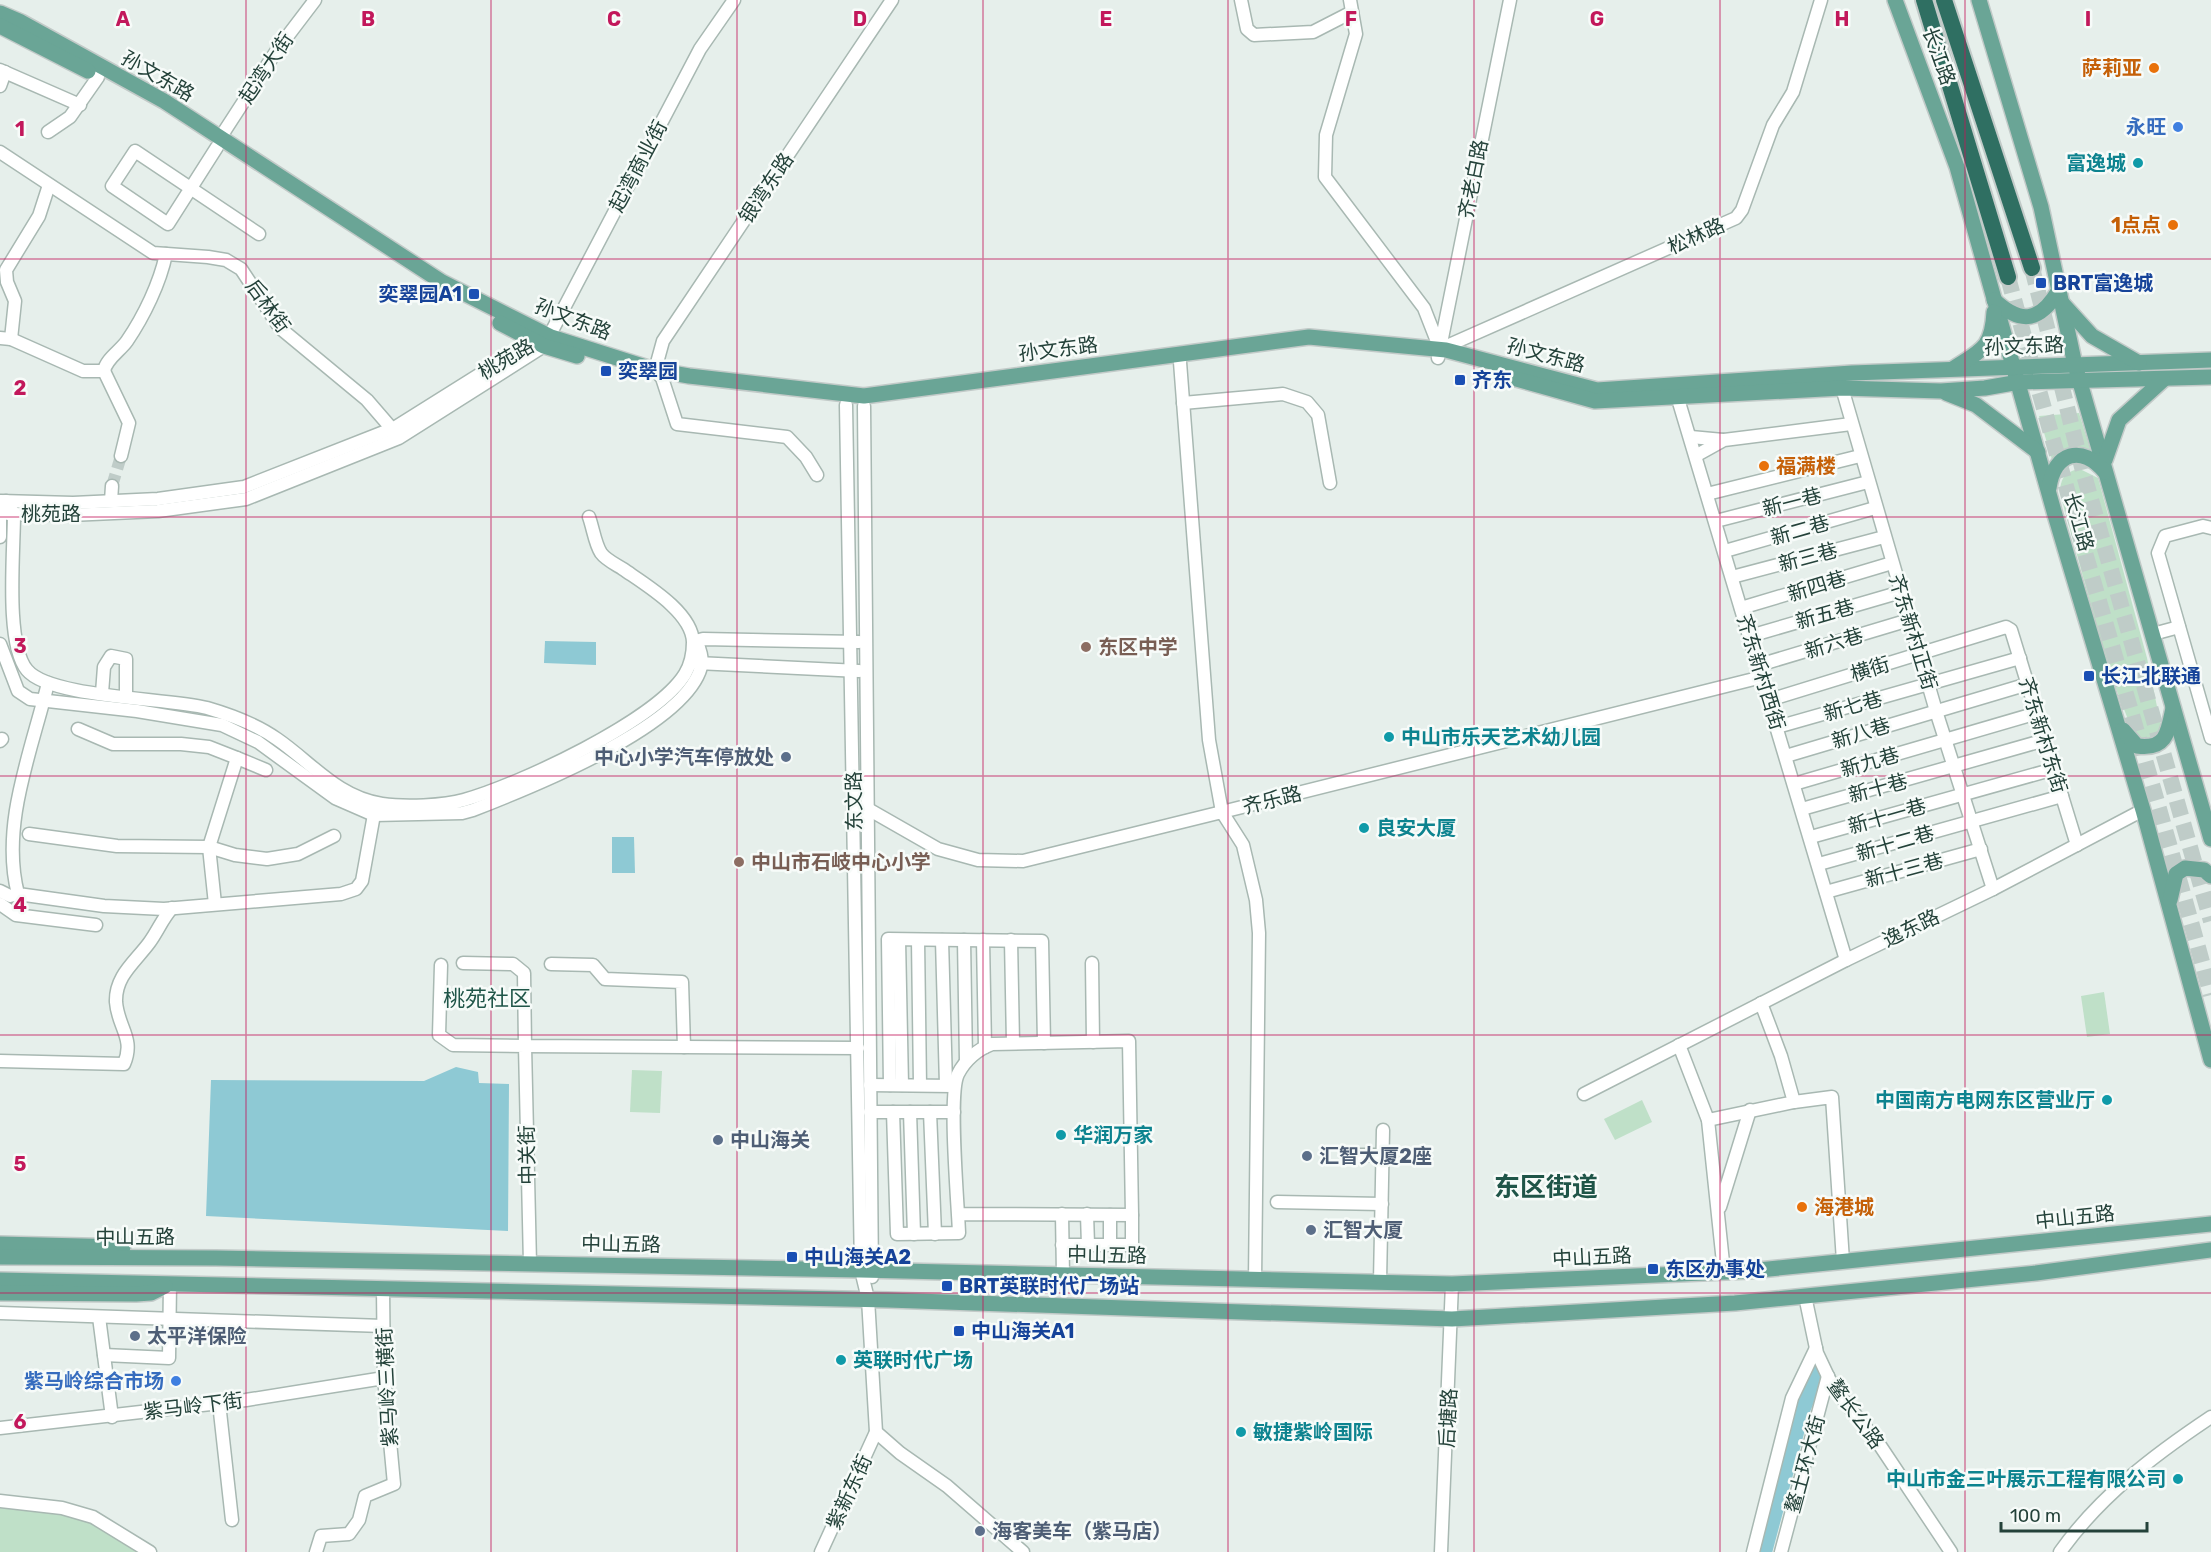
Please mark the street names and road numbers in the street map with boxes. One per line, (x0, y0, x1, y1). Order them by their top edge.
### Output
street label: 长江路 (1917, 24, 1961, 88)
street label: 起湾大街 (234, 28, 298, 108)
street label: 孙文东路 (117, 46, 199, 106)
street label: 起湾商业街 (604, 116, 672, 216)
street label: 齐老白路 (1454, 137, 1492, 221)
street label: 银湾东路 (734, 148, 798, 228)
street label: 松林路 (1664, 213, 1728, 259)
street label: 后林街 (241, 275, 295, 337)
street label: 孙文东路 (531, 293, 615, 345)
street label: 孙文东路 (1017, 332, 1099, 366)
street label: 孙文东路 (1504, 333, 1588, 377)
street label: 孙文东路 (1984, 333, 2064, 359)
street label: 桃苑路 (474, 334, 538, 384)
street label: 新一巷 (1760, 483, 1824, 521)
street label: 长江路 (2059, 490, 2099, 554)
street label: 桃苑路 (21, 502, 81, 526)
street label: 新二巷 (1768, 510, 1832, 550)
street label: 新三巷 (1776, 538, 1840, 576)
street label: 新四巷 (1785, 566, 1849, 606)
street label: 齐东新村正街 (1884, 571, 1942, 693)
street label: 新五巷 (1793, 594, 1857, 634)
street label: 齐东新村西街 (1732, 611, 1790, 733)
street label: 新六巷 (1802, 623, 1866, 663)
street label: 横街 (1847, 652, 1893, 686)
street label: 齐东新村东街 (2014, 674, 2072, 796)
street label: 新七巷 (1821, 686, 1885, 726)
street label: 新八巷 (1829, 713, 1893, 753)
street label: 新九巷 (1838, 742, 1902, 782)
street label: 新十巷 (1846, 769, 1910, 807)
street label: 东文路 (841, 771, 867, 831)
street label: 齐乐路 (1240, 781, 1304, 819)
street label: 新十一巷 (1845, 793, 1929, 839)
street label: 新十二巷 (1853, 820, 1937, 866)
street label: 新十三巷 (1862, 848, 1946, 892)
street label: 逸东路 (1879, 904, 1943, 952)
street label: 中关街 (514, 1125, 540, 1185)
street label: 中山五路 (2034, 1201, 2116, 1233)
street label: 中山五路 (95, 1225, 175, 1249)
street label: 中山五路 (581, 1231, 661, 1257)
street label: 中山五路 (1067, 1242, 1147, 1268)
street label: 中山五路 (1551, 1243, 1633, 1271)
street label: 紫马岭三横街 (372, 1326, 402, 1448)
street label: 鳌长公路 (1823, 1375, 1889, 1453)
street label: 后塘路 (1434, 1387, 1462, 1449)
street label: 紫马岭下街 (142, 1388, 244, 1424)
street label: 鳌土环大街 (1780, 1413, 1830, 1515)
street label: 紫新东街 (821, 1451, 877, 1533)

